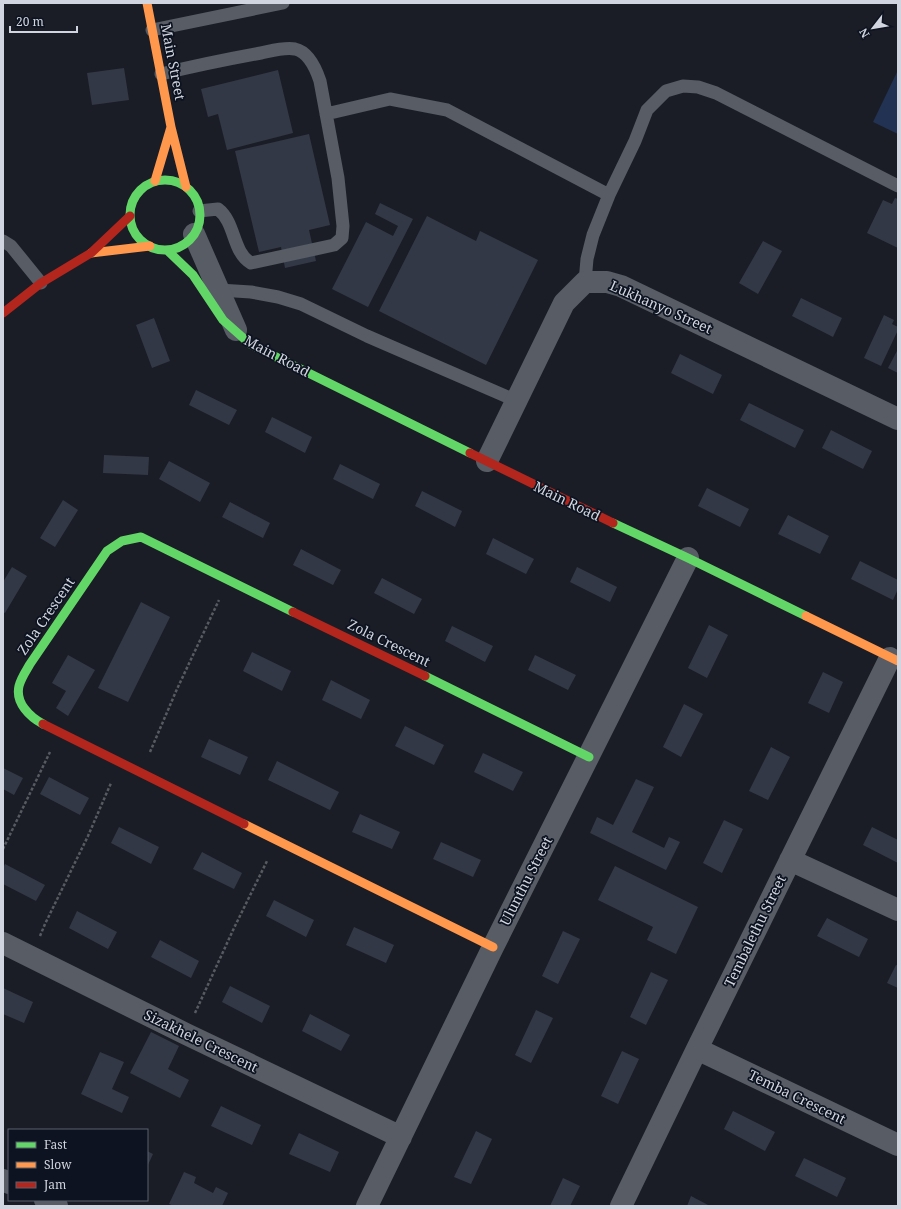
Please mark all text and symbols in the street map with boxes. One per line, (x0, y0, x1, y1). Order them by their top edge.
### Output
scale bar (10, 8, 77, 34)
north arrow (853, 8, 893, 48)
text: 20 m (16, 13, 44, 30)
street label: Main Street (157, 22, 190, 102)
text: N (855, 26, 873, 41)
street label: Lukhanyo Street (607, 275, 715, 338)
street label: Main Road (241, 330, 314, 381)
street label: Main Road (531, 476, 604, 525)
street label: Zola Crescent (13, 573, 79, 658)
street label: Zola Crescent (345, 614, 434, 671)
street label: Ulunthu Street (495, 833, 556, 929)
street label: Tembalethu Street (719, 872, 790, 990)
street label: Sizakhele Crescent (141, 1005, 261, 1076)
street label: Temba Crescent (745, 1065, 849, 1128)
legend (8, 1129, 148, 1201)
text: Fast (44, 1136, 67, 1153)
text: Slow (44, 1156, 72, 1173)
text: Jam (43, 1176, 66, 1193)

